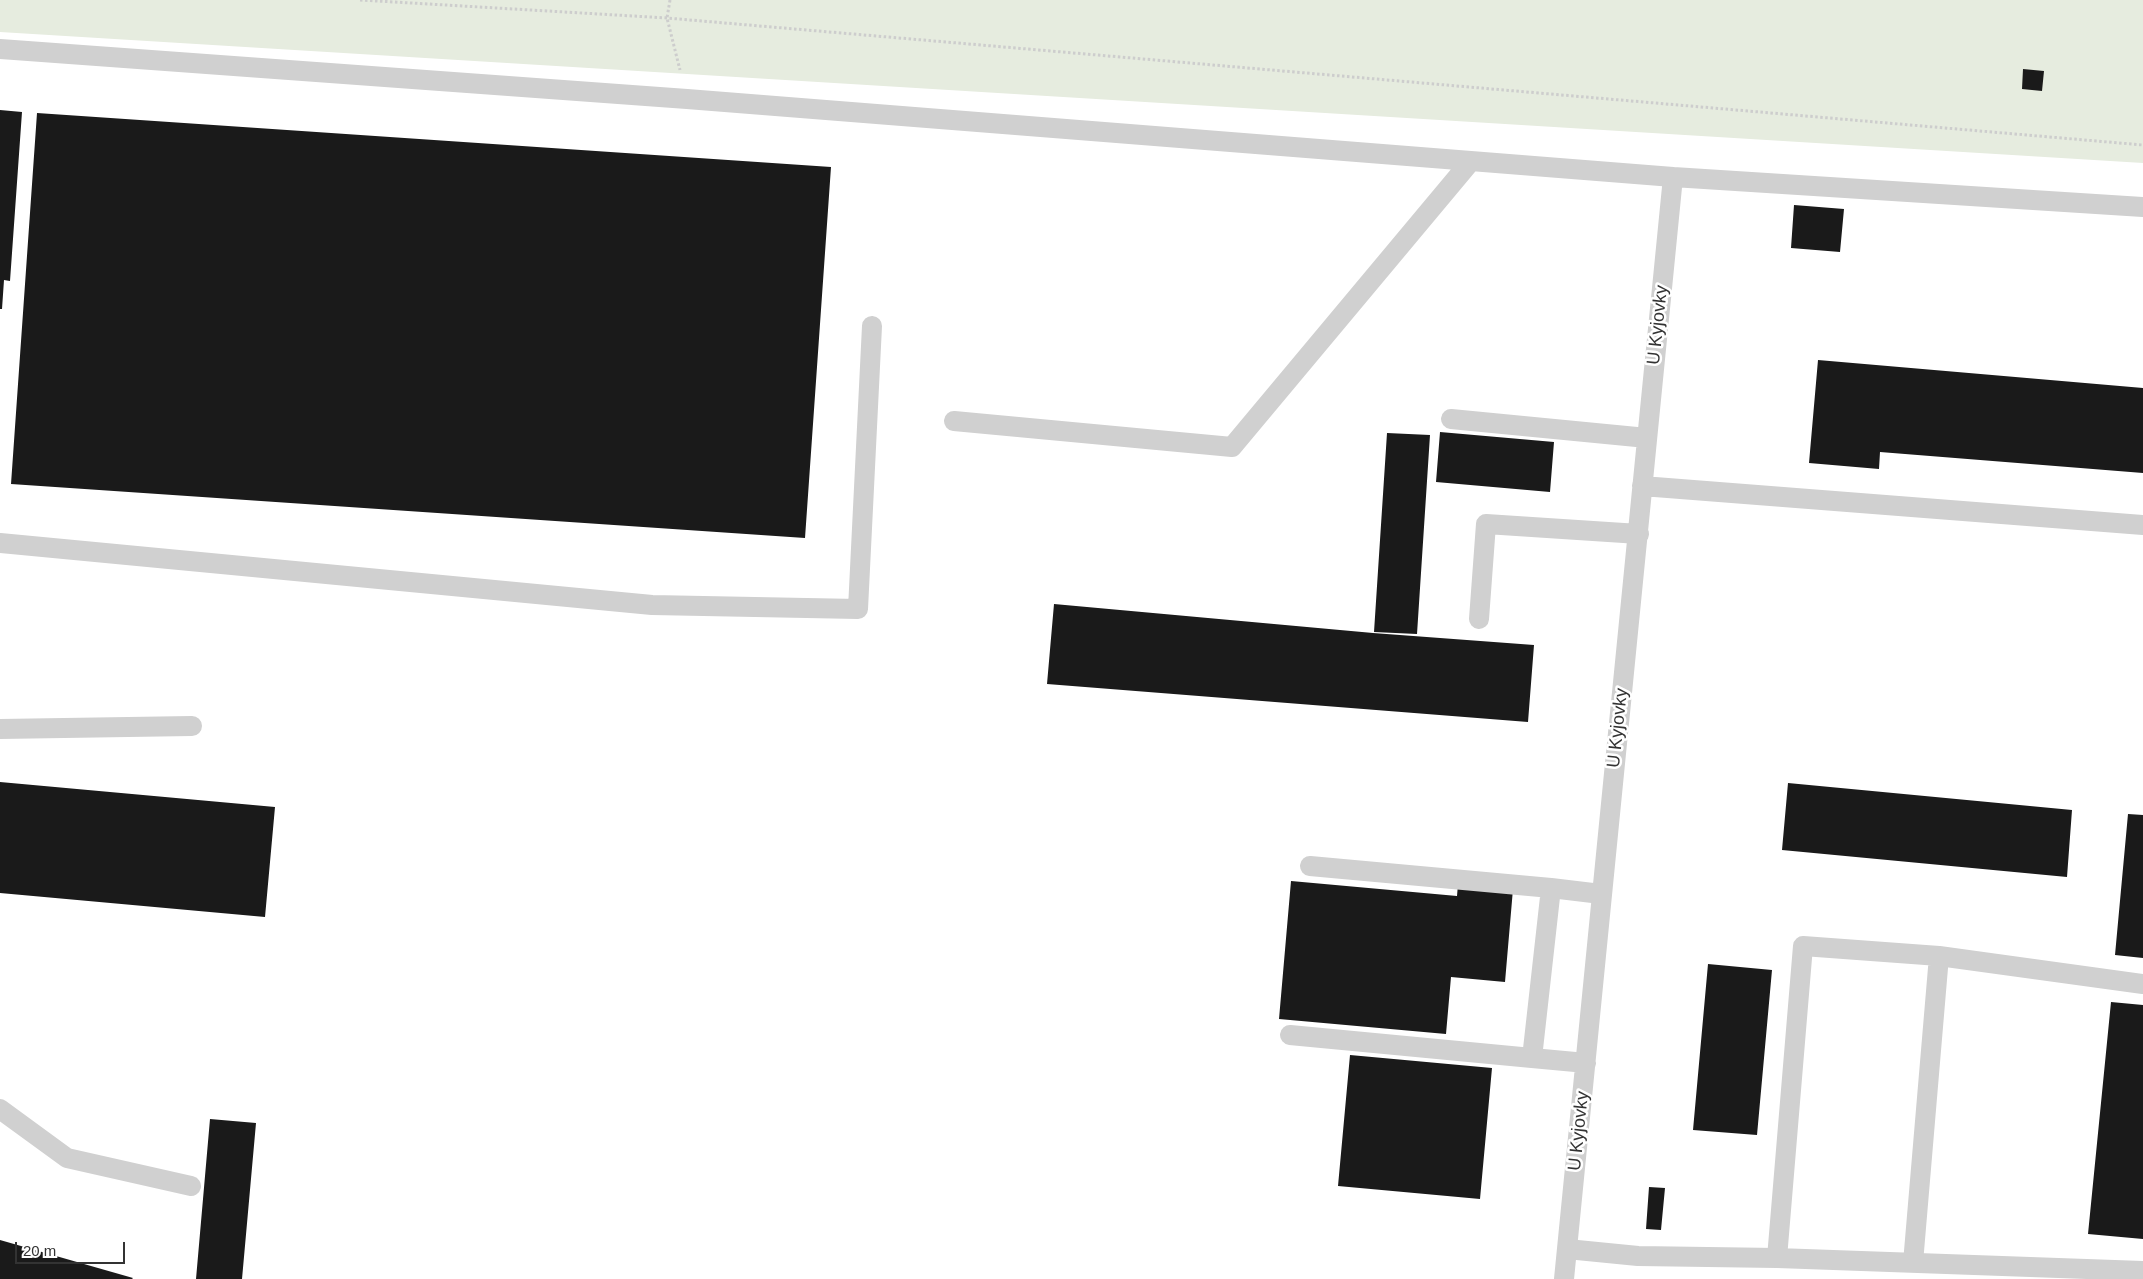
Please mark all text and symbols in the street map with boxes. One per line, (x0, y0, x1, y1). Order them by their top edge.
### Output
street label: U Kyjovky (1643, 284, 1673, 366)
street label: U Kyjovky (1603, 687, 1633, 769)
street label: U Kyjovky (1564, 1090, 1594, 1172)
scale bar (18, 1232, 128, 1264)
text: 20 m (23, 1242, 56, 1259)

